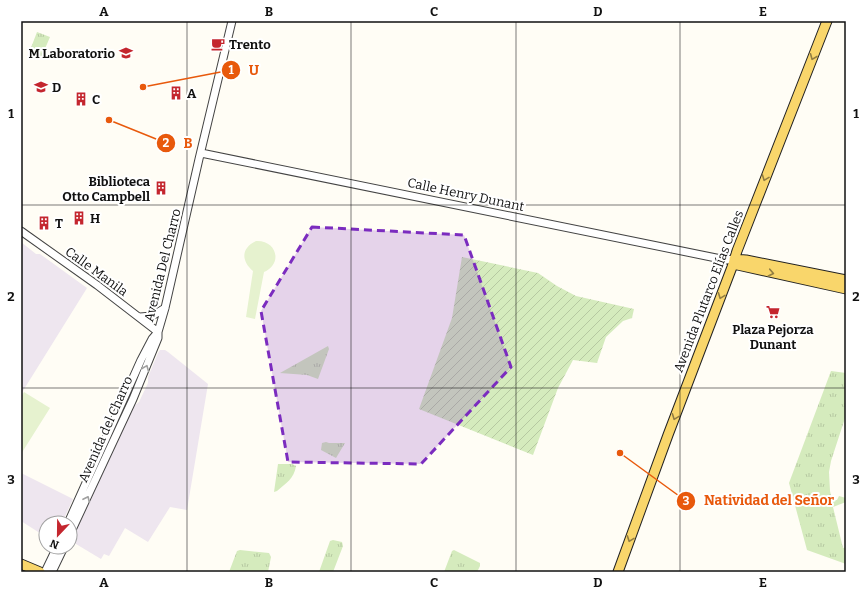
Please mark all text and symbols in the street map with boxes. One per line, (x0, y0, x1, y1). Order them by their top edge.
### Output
text: A (99, 4, 109, 19)
text: B (265, 4, 273, 19)
text: C (430, 4, 438, 19)
text: D (593, 4, 603, 19)
text: E (759, 4, 767, 19)
cafe icon: Trento (210, 36, 226, 52)
place label: Trento (229, 37, 271, 52)
school or university icon: M Laboratorio (118, 45, 134, 61)
place label: M Laboratorio (29, 46, 115, 61)
one-way arrow (809, 54, 817, 61)
callout: U (221, 57, 267, 83)
text: U (249, 62, 260, 79)
text: 1 (228, 63, 234, 77)
school or university icon: D (33, 79, 49, 95)
place label: D (52, 80, 61, 95)
building icon: A (168, 85, 184, 101)
place label: A (187, 86, 197, 101)
building icon: C (73, 91, 89, 107)
place label: C (92, 92, 100, 107)
text: 1 (8, 106, 14, 121)
text: 1 (853, 106, 859, 121)
callout: B (156, 130, 201, 156)
text: B (183, 135, 193, 152)
text: 2 (163, 136, 170, 150)
place label: Biblioteca Otto Campbell (62, 174, 151, 204)
street label: Calle Henry Dunant (406, 175, 526, 214)
one-way arrow (762, 175, 770, 182)
building icon: Biblioteca Otto Campbell (153, 180, 169, 196)
street label: Avenida Del Charro (141, 207, 184, 323)
street label: Avenida Plutarco Elías Calles (671, 208, 746, 374)
building icon: H (71, 210, 87, 226)
place label: H (90, 211, 100, 226)
building icon: T (36, 215, 52, 231)
place label: T (55, 216, 63, 231)
street label: Calle Manila (62, 244, 131, 299)
one-way arrow (767, 268, 774, 276)
text: 2 (7, 289, 15, 304)
text: 2 (852, 289, 860, 304)
one-way arrow (717, 292, 725, 299)
supermarket icon: Plaza Pejorza Dunant (765, 304, 781, 320)
place label: Plaza Pejorza Dunant (732, 322, 814, 352)
one-way arrow (141, 364, 149, 372)
street label: Avenida del Charro (75, 374, 136, 485)
one-way arrow (671, 414, 679, 421)
text: 3 (7, 472, 15, 487)
text: 3 (852, 472, 860, 487)
callout: Natividad del Señor (676, 488, 843, 514)
text: Natividad del Señor (704, 492, 834, 509)
text: 3 (683, 494, 690, 508)
one-way arrow (82, 495, 90, 502)
north arrow (38, 515, 78, 555)
text: N (48, 536, 61, 551)
one-way arrow (626, 536, 634, 543)
text: A (99, 575, 109, 590)
text: B (265, 575, 273, 590)
text: C (430, 575, 438, 590)
text: D (593, 575, 603, 590)
text: E (759, 575, 767, 590)

